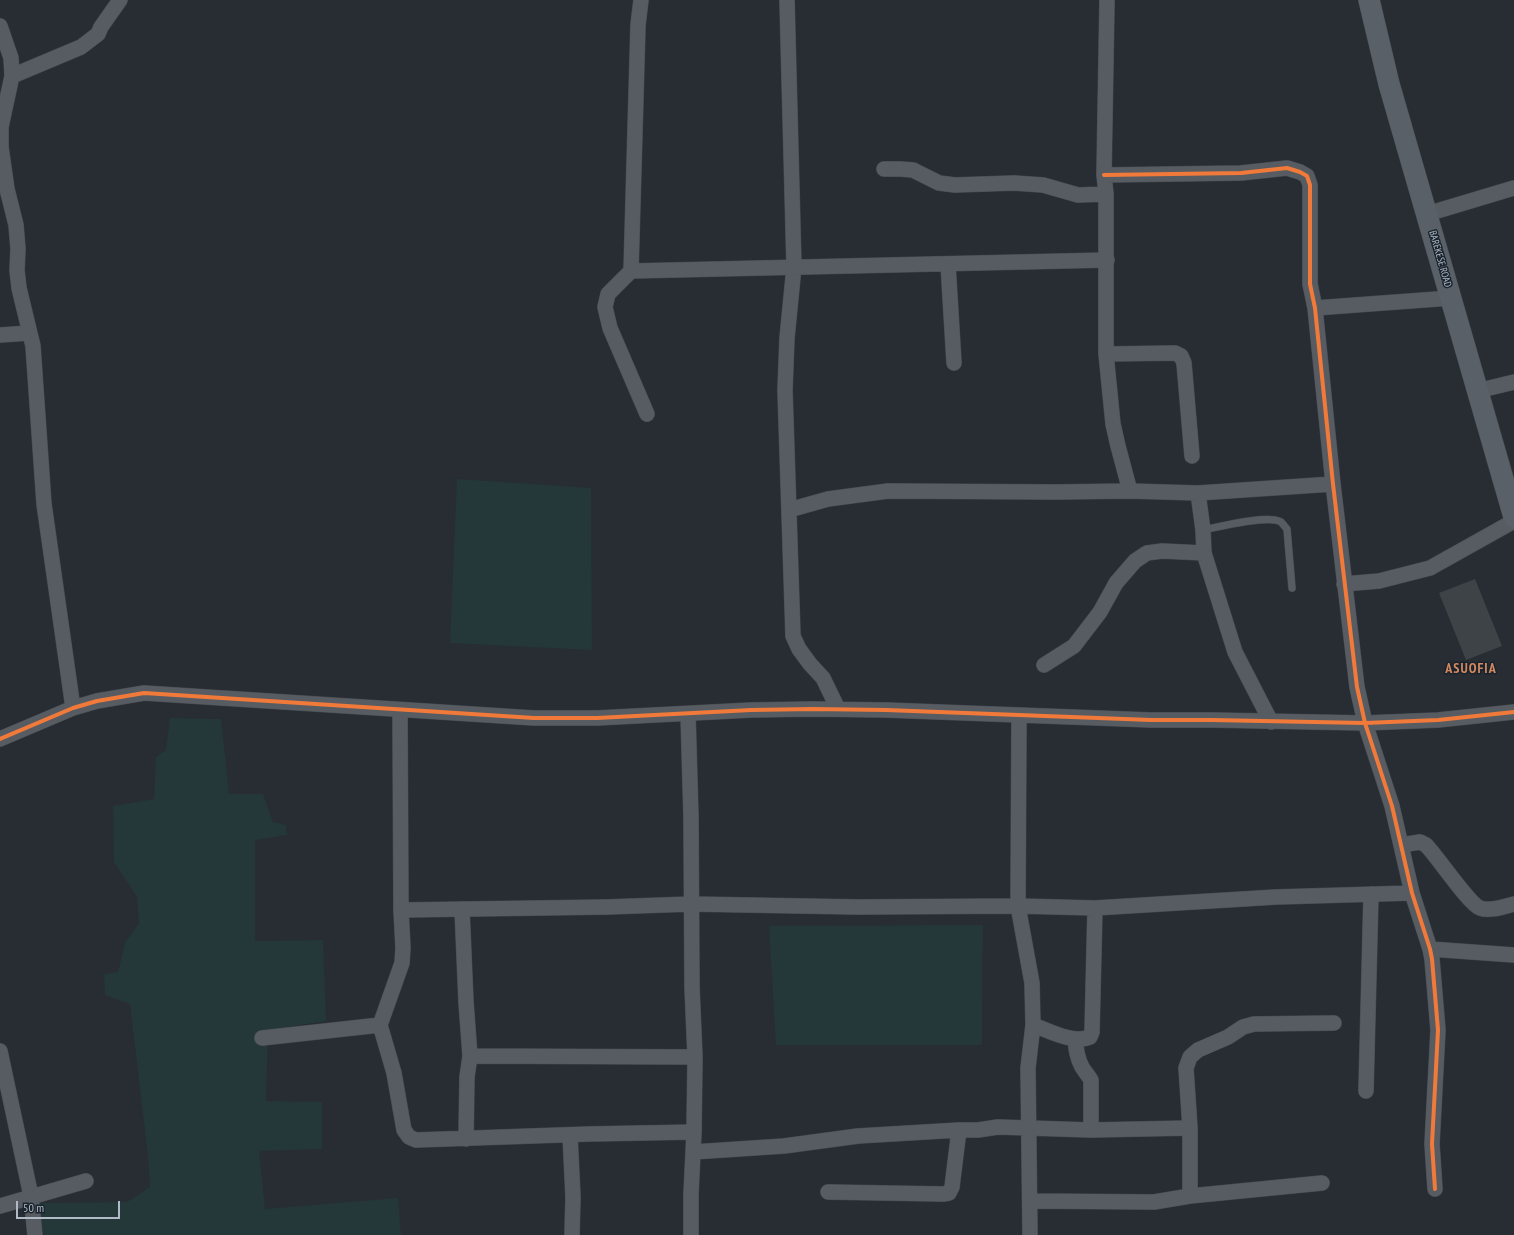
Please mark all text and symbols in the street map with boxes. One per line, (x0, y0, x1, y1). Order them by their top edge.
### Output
street label: BAREKESE ROAD (1426, 229, 1454, 289)
district label: ASUOFIA (1445, 661, 1497, 677)
scale bar (18, 1193, 122, 1219)
text: 50 m (23, 1200, 44, 1215)

